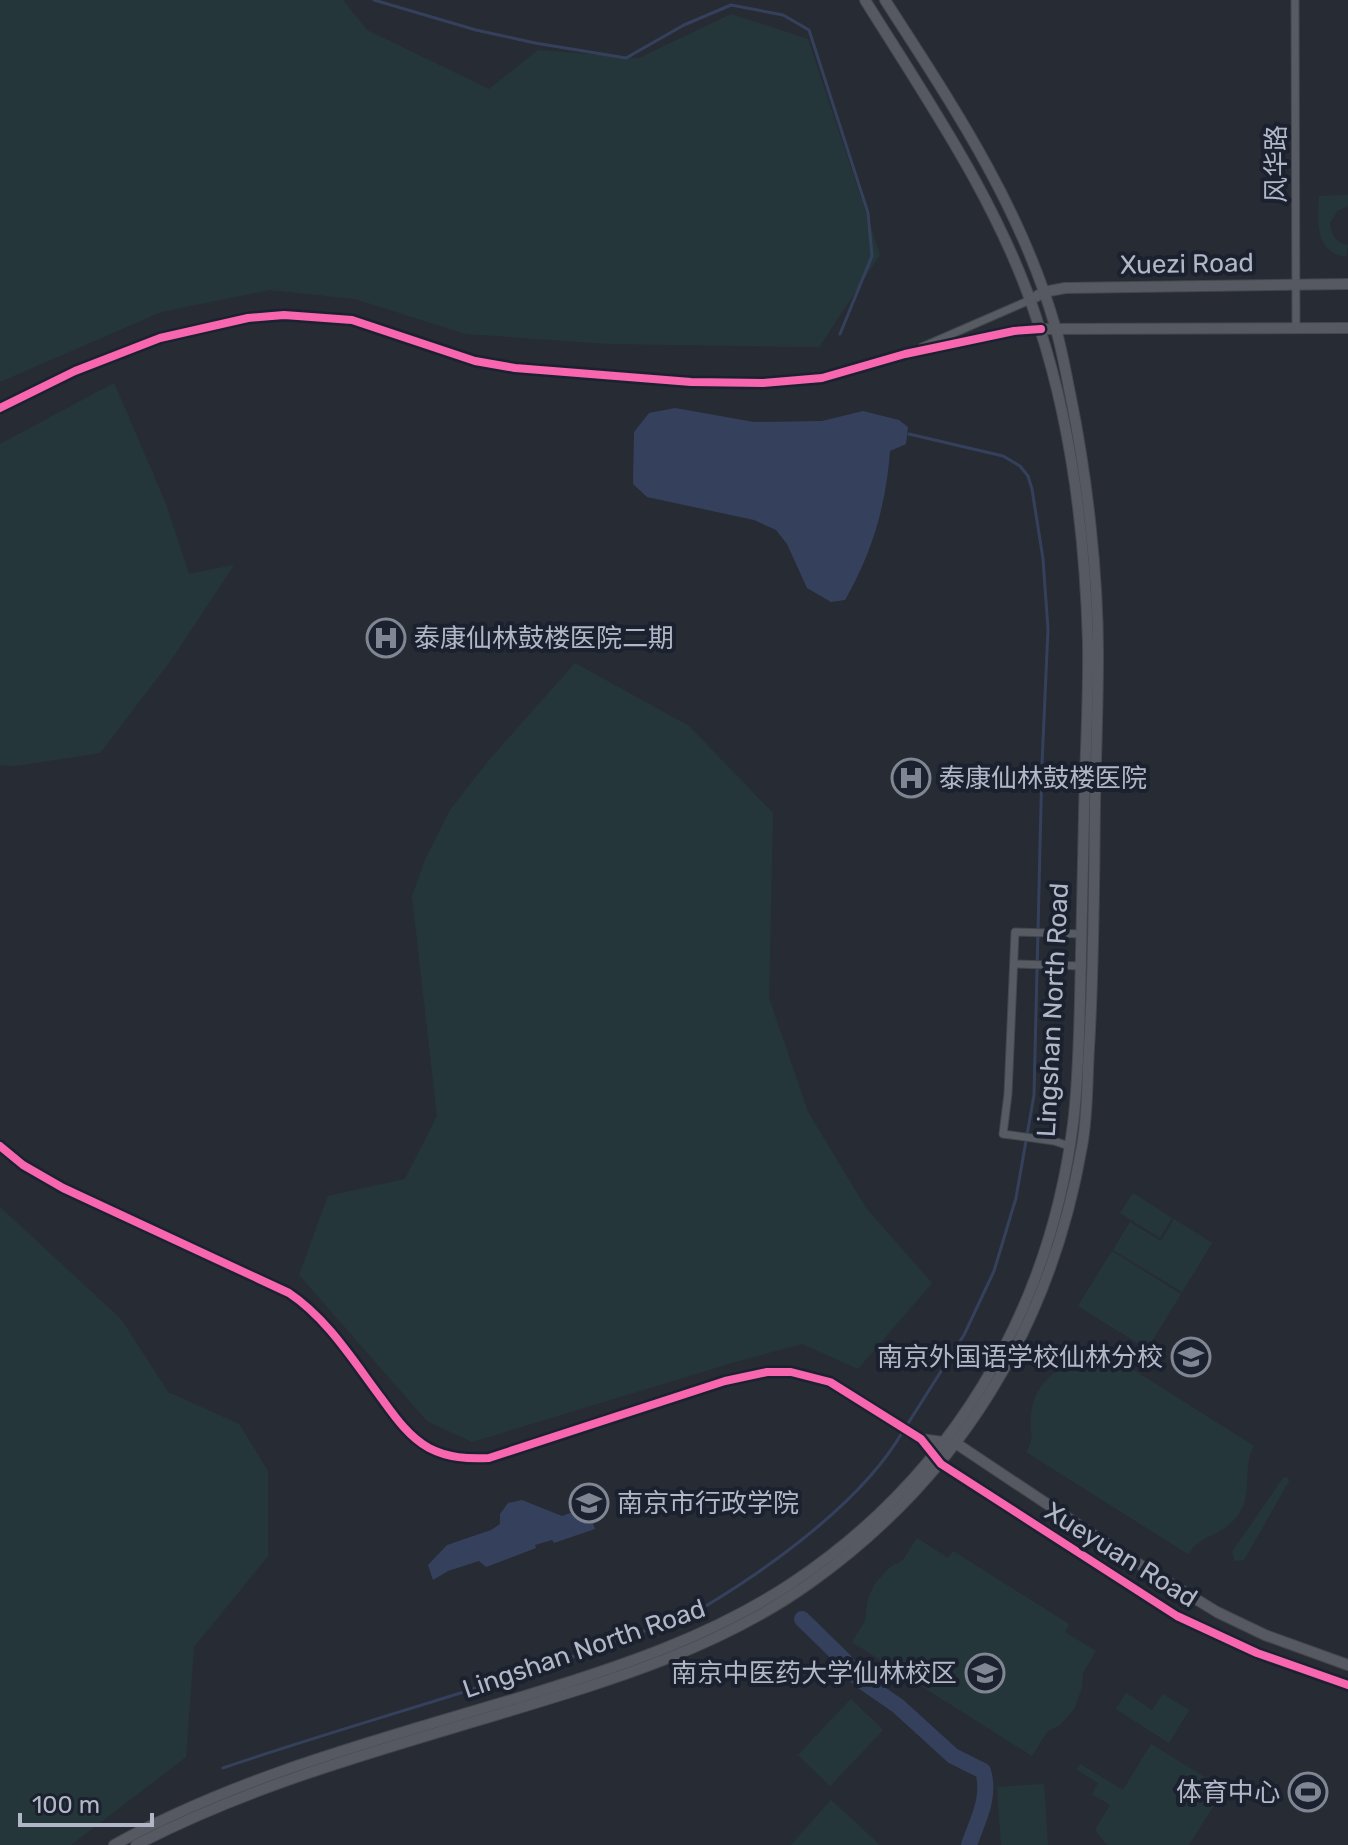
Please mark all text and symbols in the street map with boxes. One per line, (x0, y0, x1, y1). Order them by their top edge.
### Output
street label: 风华路 (1261, 125, 1292, 203)
street label: Xuezi Road (1120, 247, 1254, 281)
hospital icon: 泰康仙林鼓楼医院二期 (365, 617, 407, 659)
place label: 泰康仙林鼓楼医院二期 (414, 623, 674, 654)
hospital icon: 泰康仙林鼓楼医院 (890, 757, 932, 799)
place label: 泰康仙林鼓楼医院 (939, 763, 1147, 794)
street label: Lingshan North Road (1031, 882, 1075, 1138)
school or university icon: 南京外国语学校仙林分校 (1170, 1336, 1212, 1378)
place label: 南京外国语学校仙林分校 (877, 1342, 1163, 1373)
school or university icon: 南京市行政学院 (568, 1482, 610, 1524)
place label: 南京市行政学院 (617, 1488, 799, 1519)
street label: Xueyuan Road (1039, 1496, 1203, 1614)
street label: Lingshan North Road (459, 1593, 709, 1705)
school or university icon: 南京中医药大学仙林校区 (964, 1652, 1006, 1694)
place label: 南京中医药大学仙林校区 (671, 1658, 957, 1689)
sports icon: 体育中心 (1287, 1771, 1329, 1813)
scale bar (20, 1777, 152, 1827)
place label: 体育中心 (1176, 1777, 1280, 1808)
text: 100 m (32, 1791, 100, 1819)

